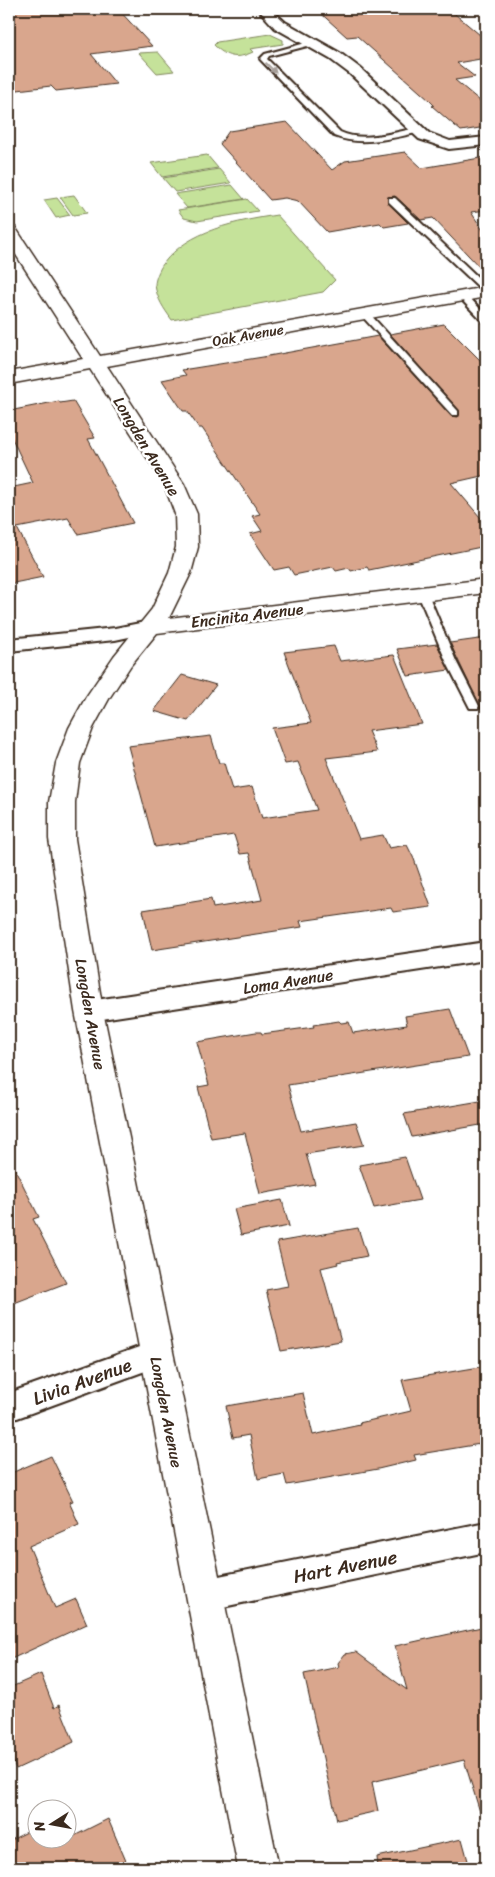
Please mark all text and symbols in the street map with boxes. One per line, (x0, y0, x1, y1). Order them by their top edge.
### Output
one-way arrow (265, 62, 277, 74)
street label: Oak Avenue (210, 317, 286, 354)
street label: Longden Avenue (105, 390, 188, 502)
street label: Encinita Avenue (189, 594, 305, 637)
street label: Longden Avenue (66, 956, 115, 1072)
street label: Loma Avenue (241, 960, 335, 1003)
street label: Livia Avenue (28, 1348, 136, 1415)
street label: Longden Avenue (142, 1354, 192, 1470)
street label: Hart Avenue (290, 1540, 400, 1593)
north arrow (28, 1800, 78, 1850)
text: N (26, 1819, 53, 1835)

